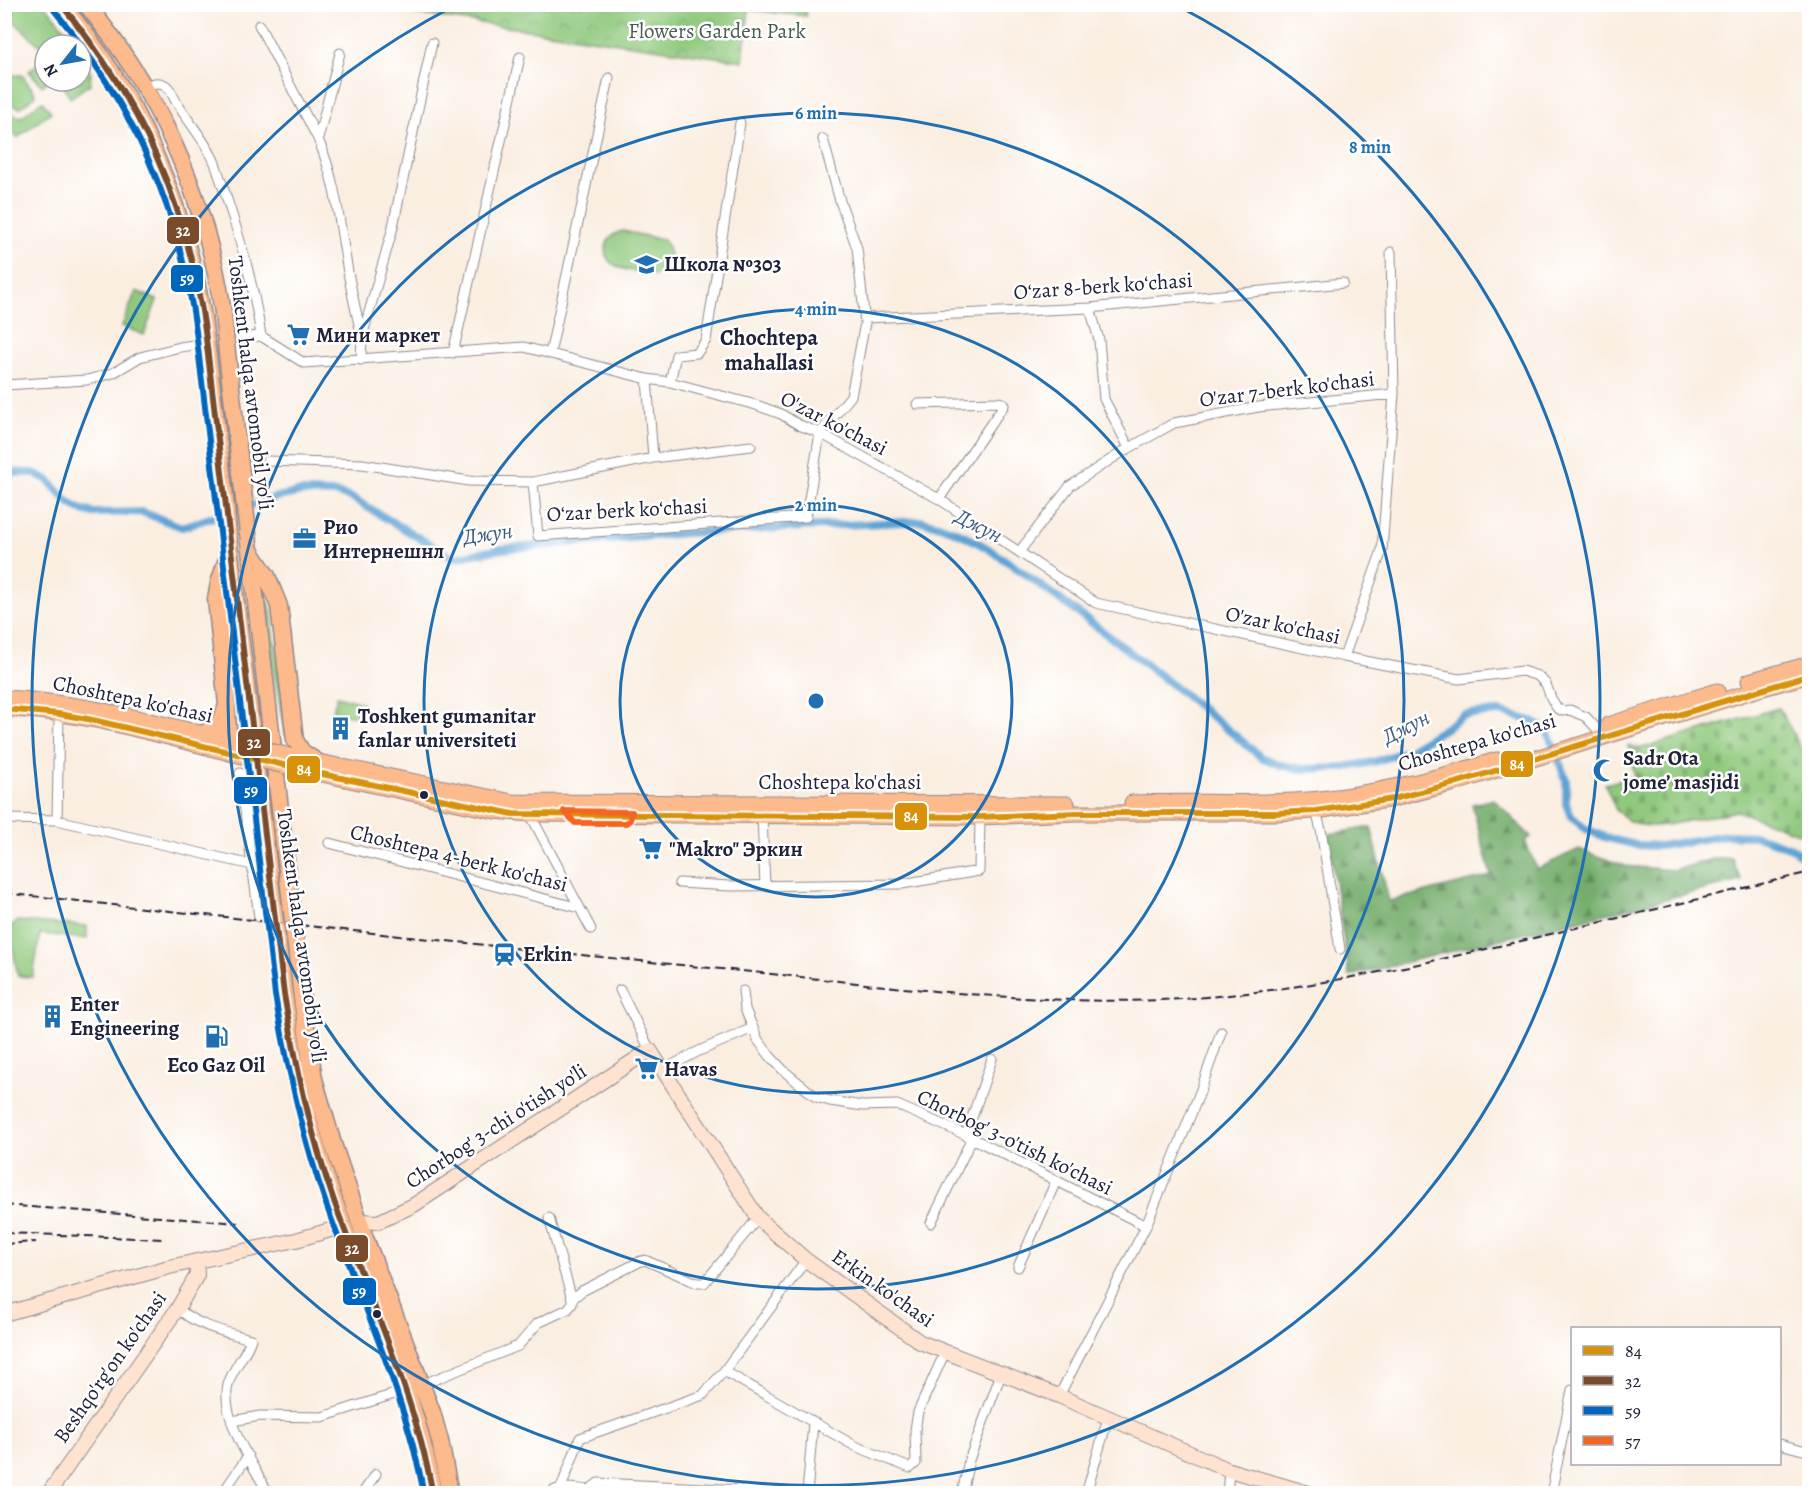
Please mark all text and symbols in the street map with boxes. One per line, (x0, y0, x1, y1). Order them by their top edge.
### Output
park label: Flowers Garden Park (628, 17, 806, 45)
north arrow (33, 33, 93, 93)
text: N (38, 59, 63, 81)
text: 6 min (795, 101, 837, 125)
text: 8 min (1349, 135, 1391, 159)
line badge: 32 (166, 216, 200, 245)
text: 32 (176, 220, 191, 242)
place label: Школа №303 (664, 250, 782, 278)
school or university icon: Школа №303 (633, 251, 659, 277)
street label: Toshkent halqa avtomobil yo'li (221, 254, 281, 512)
line badge: 59 (170, 264, 204, 293)
street label: Oʻzar 8-berk koʻchasi (1013, 266, 1193, 306)
text: 59 (180, 268, 194, 290)
text: 4 min (795, 297, 837, 321)
place label: Мини маркет (316, 321, 441, 349)
supermarket icon: Мини маркет (285, 322, 311, 348)
district label: Chochtepa mahallasi (720, 323, 818, 378)
street label: O'zar 7-berk ko'chasi (1198, 364, 1376, 414)
street label: O'zar ko'chasi (776, 384, 892, 462)
street label: Oʻzar berk koʻchasi (546, 492, 708, 528)
text: 2 min (795, 493, 837, 517)
water label: Джун (948, 501, 1008, 551)
place label: Рио Интернешнл (323, 513, 445, 565)
water label: Джун (460, 516, 514, 553)
office icon: Рио Интернешнл (292, 526, 318, 552)
street label: O'zar ko'chasi (1223, 599, 1343, 651)
street label: Choshtepa ko'chasi (50, 668, 216, 730)
centre of rings (806, 691, 826, 711)
place label: Toshkent gumanitar fanlar universiteti (358, 702, 536, 754)
water label: Джун (1375, 702, 1435, 752)
street label: Choshtepa ko'chasi (1395, 706, 1559, 778)
building icon: Toshkent gumanitar fanlar universiteti (327, 715, 353, 741)
line badge: 32 (237, 728, 271, 757)
text: 32 (247, 732, 262, 754)
place label: Sadr Ota jome’ masjidi (1623, 744, 1739, 796)
line badge: 84 (1500, 750, 1534, 778)
text: 84 (1509, 754, 1525, 776)
line badge: 84 (286, 755, 321, 784)
mosque icon: Sadr Ota jome’ masjidi (1592, 757, 1618, 783)
text: 84 (296, 759, 312, 781)
street label: Choshtepa ko'chasi (758, 768, 922, 796)
line badge: 59 (233, 776, 268, 805)
text: 59 (244, 780, 258, 802)
unlabelled marker (418, 789, 430, 801)
line badge: 84 (894, 802, 928, 831)
text: 84 (903, 806, 919, 828)
street label: Toshkent halqa avtomobil yo'li (270, 807, 334, 1065)
street label: Choshtepa 4-berk ko'chasi (347, 817, 571, 899)
place label: "Makro" Эркин (669, 835, 803, 863)
supermarket icon: "Makro" Эркин (638, 836, 664, 862)
place label: Erkin (523, 940, 573, 968)
station icon: Erkin (492, 941, 518, 967)
place label: Enter Engineering (70, 990, 179, 1042)
building icon: Enter Engineering (39, 1003, 65, 1029)
fuel station icon: Eco Gaz Oil (203, 1024, 229, 1050)
place label: Eco Gaz Oil (167, 1051, 265, 1079)
place label: Havas (664, 1055, 717, 1083)
supermarket icon: Havas (633, 1056, 659, 1082)
street label: Chorbog' 3-chi o'tish yo'li (400, 1057, 592, 1195)
street label: Chorbog' 3-o'tish ko'chasi (913, 1082, 1118, 1202)
line badge: 32 (335, 1234, 369, 1263)
text: 32 (345, 1238, 360, 1260)
street label: Erkin ko'chasi (826, 1242, 940, 1334)
line badge: 59 (342, 1277, 377, 1306)
text: 59 (352, 1281, 366, 1303)
street label: Beshqo'rg'on ko'chasi (47, 1285, 173, 1449)
unlabelled marker (371, 1308, 383, 1320)
legend (1571, 1327, 1781, 1465)
text: 84 (1625, 1339, 1642, 1363)
text: 32 (1625, 1369, 1641, 1393)
text: 59 (1625, 1399, 1641, 1423)
text: 57 (1625, 1429, 1641, 1453)

